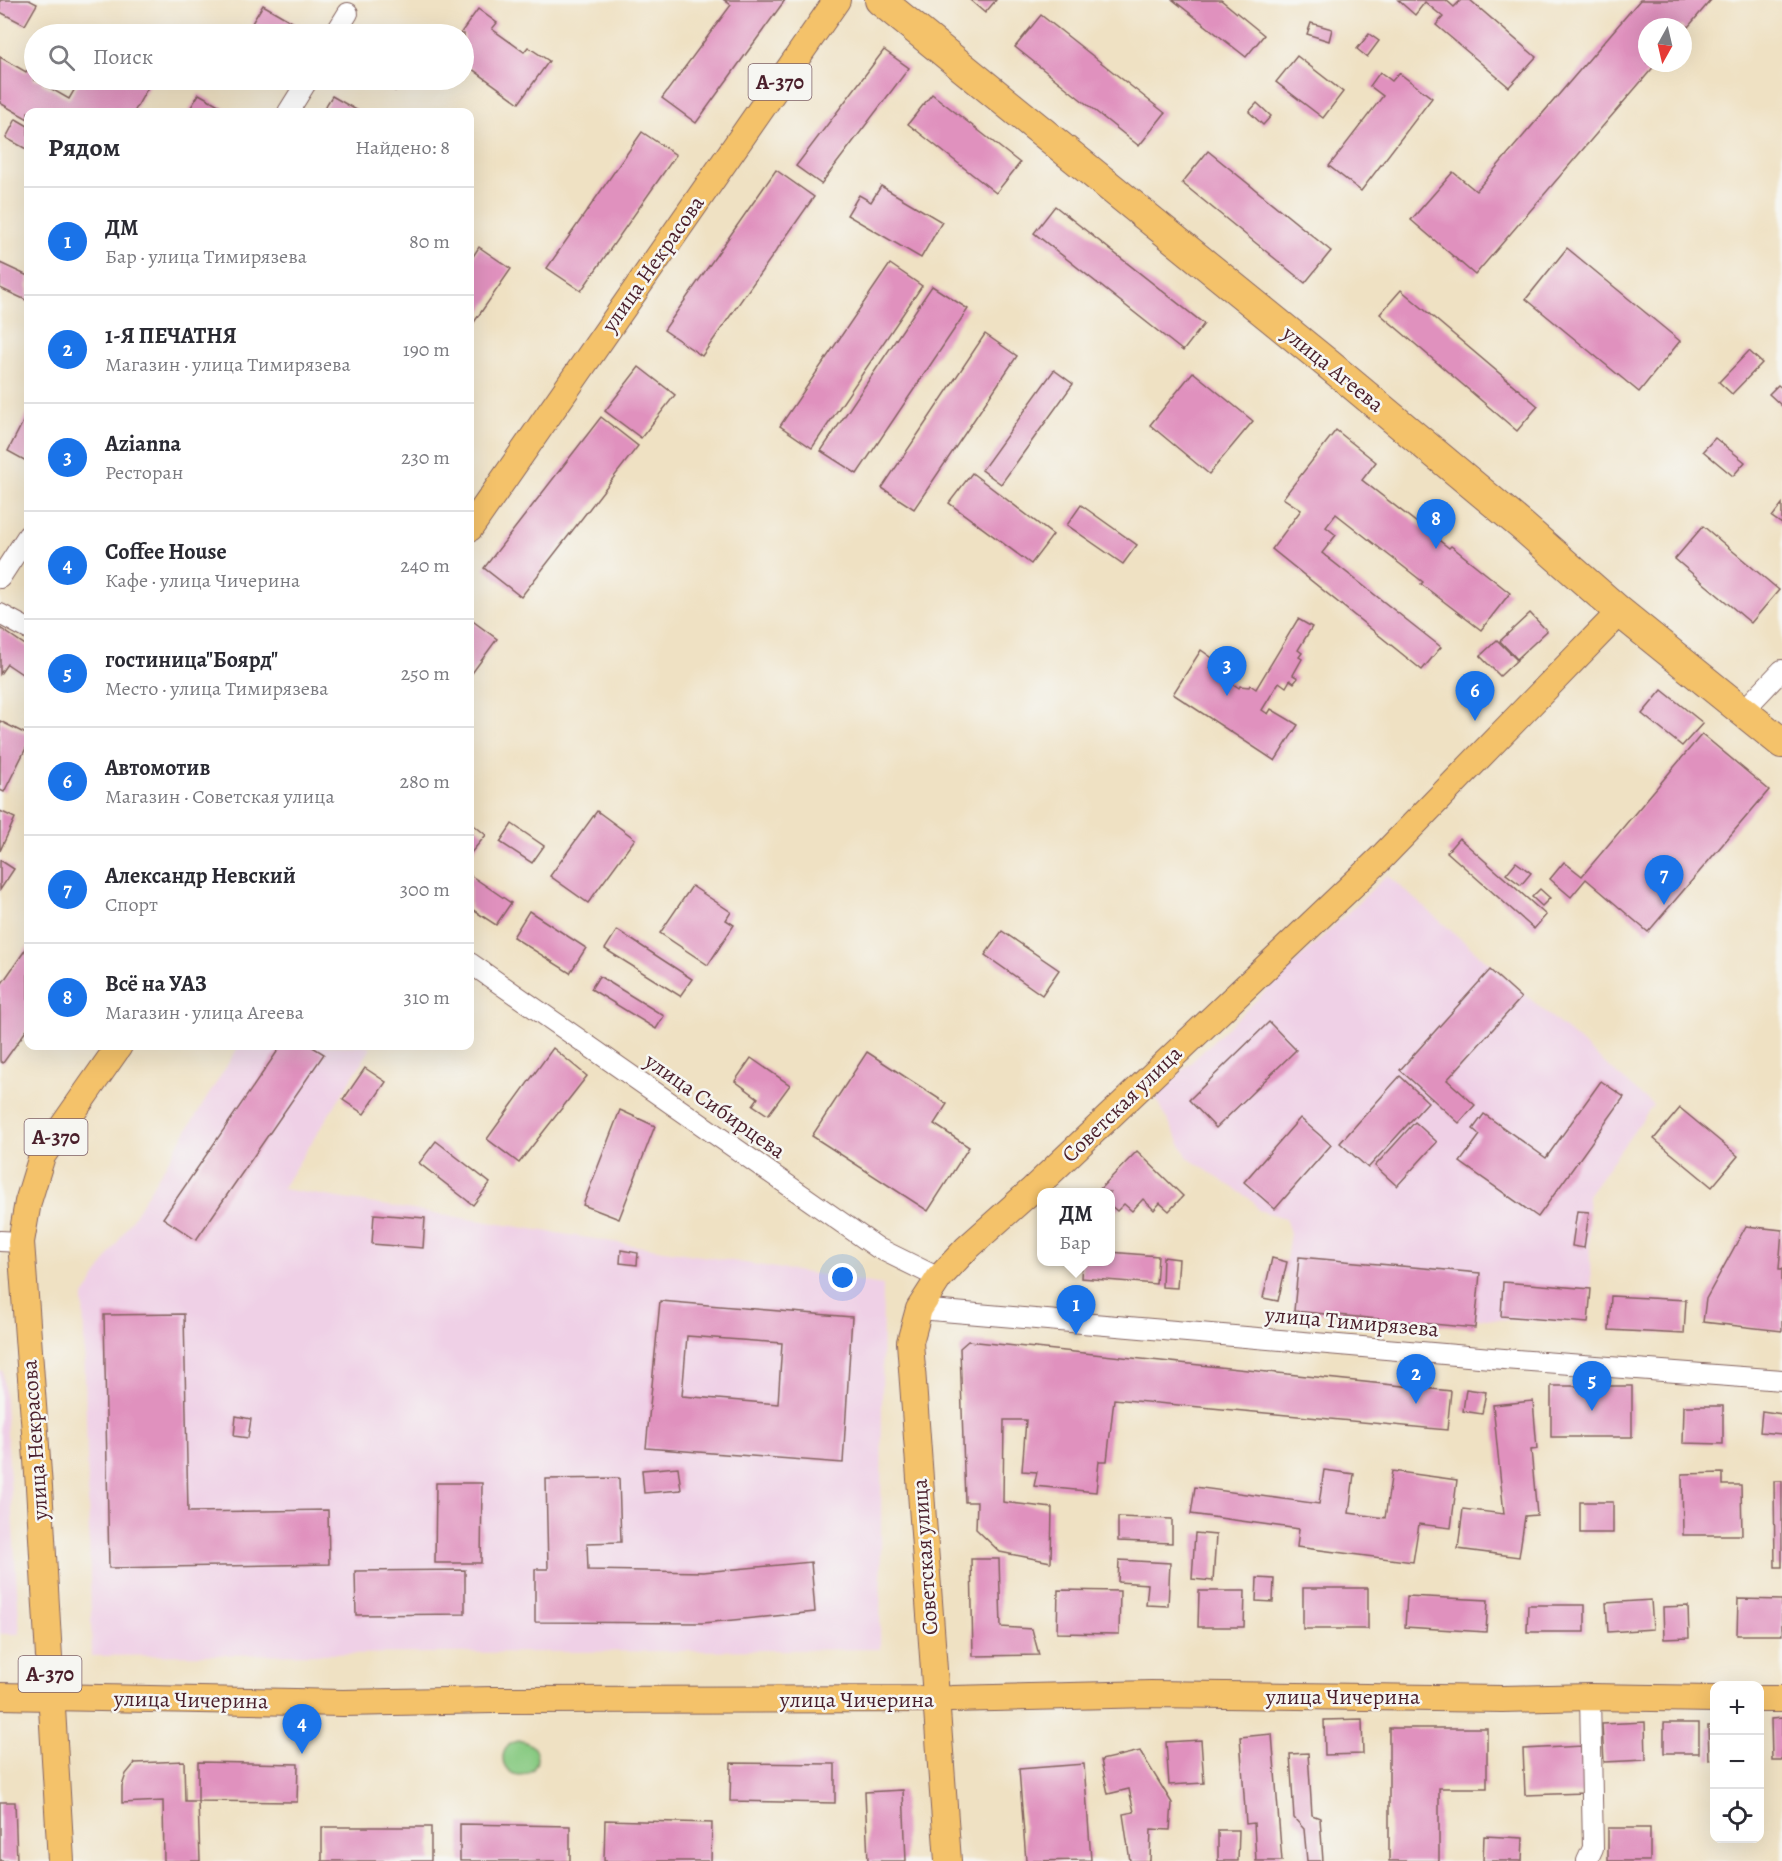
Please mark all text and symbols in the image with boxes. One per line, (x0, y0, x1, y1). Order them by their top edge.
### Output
north arrow (1638, 18, 1692, 72)
search box (24, 24, 474, 90)
icon: search (45, 41, 78, 74)
text: Поиск (93, 42, 153, 72)
road number: А-370 (748, 64, 812, 100)
text: Рядом (48, 130, 120, 165)
text: Найдено: 8 (355, 134, 450, 161)
street label: улица Некрасова (594, 189, 712, 339)
text: ДМ (105, 213, 139, 243)
text: 1 (64, 228, 71, 255)
text: 80 m (409, 228, 450, 255)
text: Бар · улица Тимирязева (105, 243, 307, 270)
street label: улица Агеева (1275, 318, 1391, 420)
text: 1-Я ПЕЧАТНЯ (105, 321, 237, 351)
text: 2 (63, 336, 72, 363)
text: 190 m (403, 336, 450, 363)
text: Магазин · улица Тимирязева (105, 351, 351, 378)
text: Azianna (105, 429, 181, 459)
text: 3 (63, 444, 72, 471)
text: 230 m (401, 444, 450, 471)
text: Ресторан (105, 459, 183, 486)
pin: 8 (1416, 500, 1456, 549)
text: Coffee House (105, 537, 227, 567)
text: 4 (63, 552, 72, 579)
text: 240 m (400, 552, 450, 579)
text: Кафе · улица Чичерина (105, 567, 300, 594)
text: гостиница"Боярд" (105, 645, 278, 675)
pin: 3 (1208, 646, 1246, 696)
text: 5 (63, 660, 72, 687)
text: 250 m (401, 660, 450, 687)
pin: 6 (1456, 672, 1494, 721)
text: Место · улица Тимирязева (105, 675, 329, 702)
text: Автомотив (105, 753, 210, 783)
text: 6 (63, 768, 72, 795)
text: 280 m (400, 768, 450, 795)
text: Магазин · Советская улица (105, 783, 335, 810)
pin: 7 (1644, 856, 1684, 905)
text: Александр Невский (105, 861, 296, 891)
text: 7 (63, 876, 72, 903)
text: 300 m (400, 876, 450, 903)
text: Спорт (105, 891, 158, 918)
text: Всё на УАЗ (105, 969, 207, 999)
text: 8 (63, 984, 72, 1011)
text: 310 m (404, 984, 450, 1011)
text: Магазин · улица Агеева (105, 999, 304, 1026)
street label: Советская улица (1055, 1038, 1189, 1169)
street label: улица Сибирцева (638, 1046, 792, 1166)
road number: А-370 (25, 1119, 88, 1155)
popup (1037, 1188, 1115, 1266)
text: ДМ (1059, 1199, 1093, 1229)
text: Бар (1059, 1229, 1091, 1256)
your location (828, 1263, 857, 1292)
pin: 1 (1056, 1286, 1096, 1335)
street label: улица Тимирязева (1263, 1299, 1441, 1345)
pin: 2 (1396, 1354, 1436, 1404)
street label: улица Некрасова (14, 1358, 56, 1522)
pin: 5 (1572, 1362, 1612, 1411)
street label: Советская улица (905, 1477, 945, 1636)
road number: А-370 (19, 1656, 82, 1692)
map controls (1710, 1681, 1764, 1843)
button: + (1710, 1681, 1764, 1735)
street label: улица Чичерина (1265, 1682, 1421, 1712)
street label: улица Чичерина (113, 1684, 269, 1716)
street label: улица Чичерина (779, 1685, 935, 1715)
pin: 4 (282, 1704, 322, 1754)
button: − (1710, 1735, 1764, 1789)
button: locate (1710, 1789, 1764, 1843)

